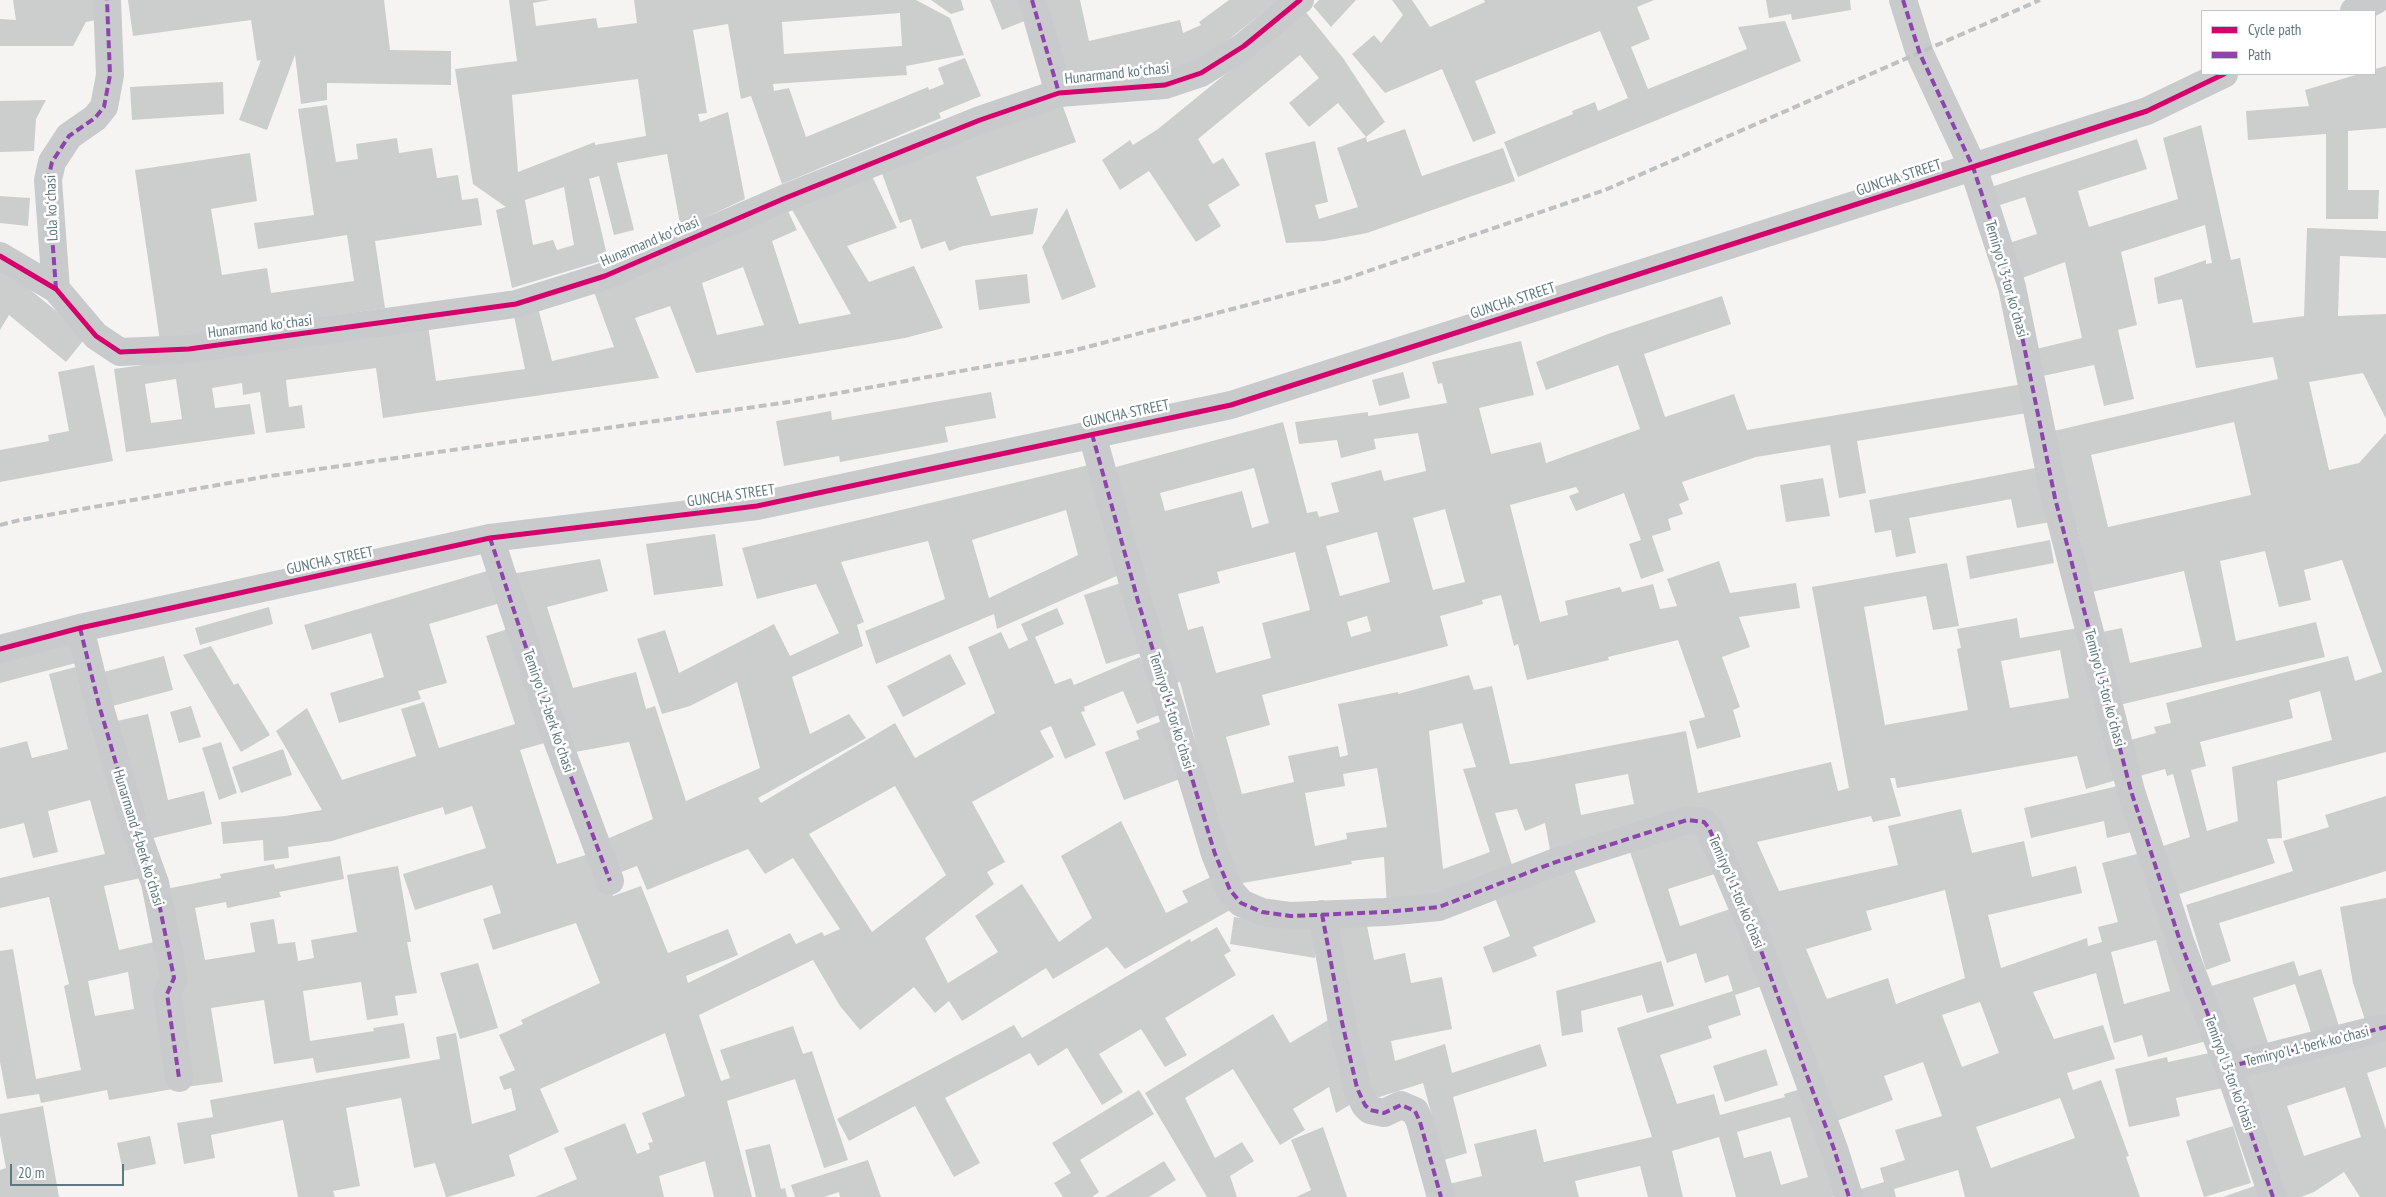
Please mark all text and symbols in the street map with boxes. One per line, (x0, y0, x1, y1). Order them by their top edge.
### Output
legend (2201, 10, 2376, 75)
text: Cycle path (2248, 20, 2301, 39)
text: Path (2248, 45, 2271, 64)
street label: Hunarmand koʻchasi (1064, 60, 1170, 88)
street label: GUNCHA STREET (1854, 156, 1944, 200)
street label: Lola koʻchasi (42, 174, 62, 242)
street label: Hunarmand koʻchasi (598, 213, 702, 271)
street label: Temiryoʻl 3-tor koʻchasi (1981, 218, 2031, 340)
street label: GUNCHA STREET (1468, 279, 1558, 323)
street label: Hunarmand koʻchasi (207, 312, 313, 342)
street label: GUNCHA STREET (1081, 396, 1171, 432)
street label: GUNCHA STREET (686, 481, 776, 511)
street label: GUNCHA STREET (285, 543, 375, 579)
street label: Temiryoʻl 3-tor koʻchasi (2080, 627, 2128, 749)
street label: Temiryoʻl 2-berk koʻchasi (518, 647, 578, 775)
street label: Temiryoʻl 1-tor koʻchasi (1145, 650, 1197, 772)
street label: Hunarmand 4-berk koʻchasi (109, 767, 167, 909)
street label: Temiryoʻl 1-tor koʻchasi (1704, 833, 1768, 951)
street label: Temiryoʻl 3-tor koʻchasi (2200, 1013, 2258, 1133)
street label: Temiryoʼl 1-berk koʼchasi (2243, 1023, 2371, 1071)
scale bar (12, 1154, 126, 1186)
text: 20 m (18, 1163, 44, 1182)

